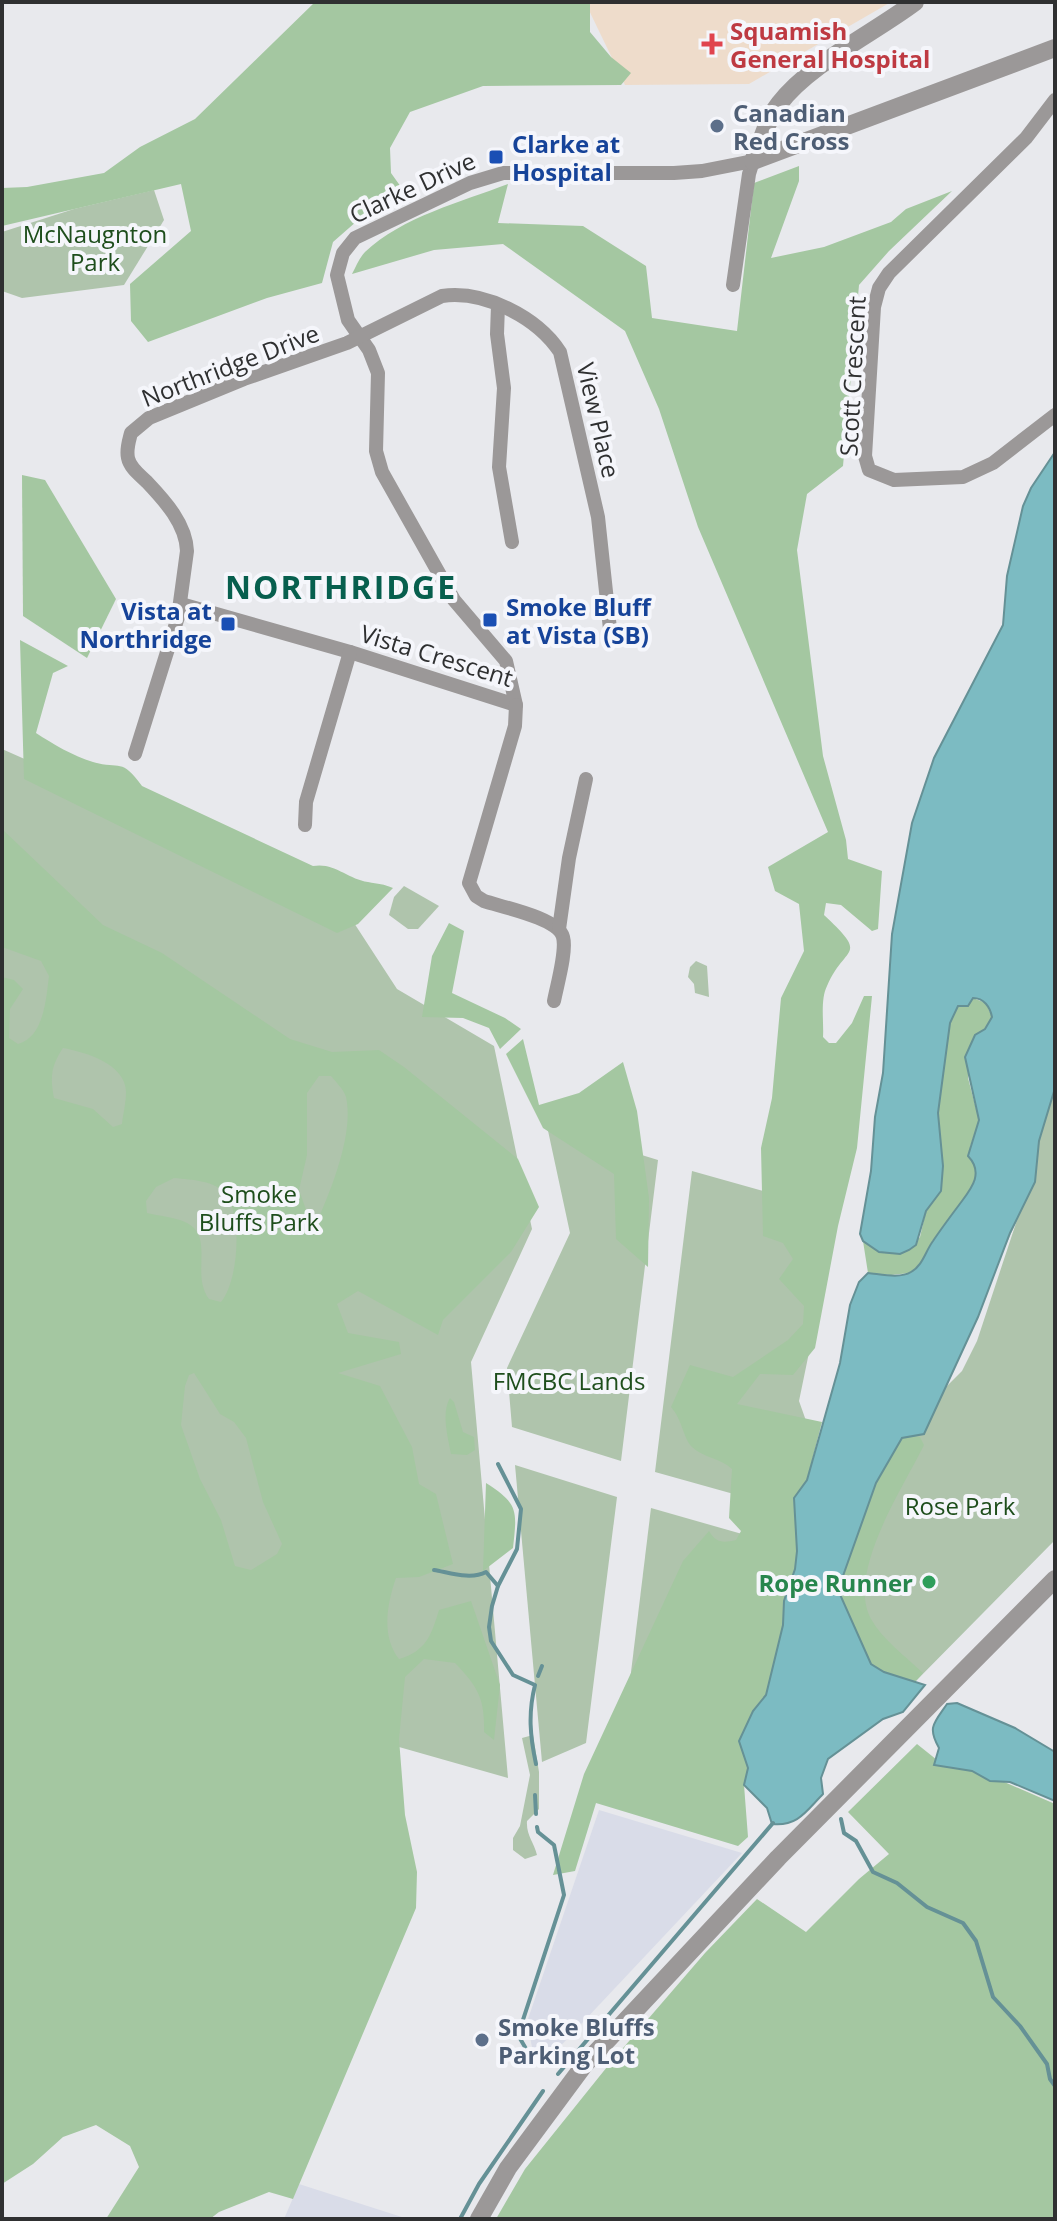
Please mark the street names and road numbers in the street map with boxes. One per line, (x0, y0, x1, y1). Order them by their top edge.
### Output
street label: Clarke Drive (344, 143, 480, 231)
street label: Scott Crescent (831, 295, 873, 457)
street label: Northridge Drive (136, 316, 324, 414)
street label: View Place (570, 359, 628, 481)
street label: Vista Crescent (357, 616, 517, 694)

